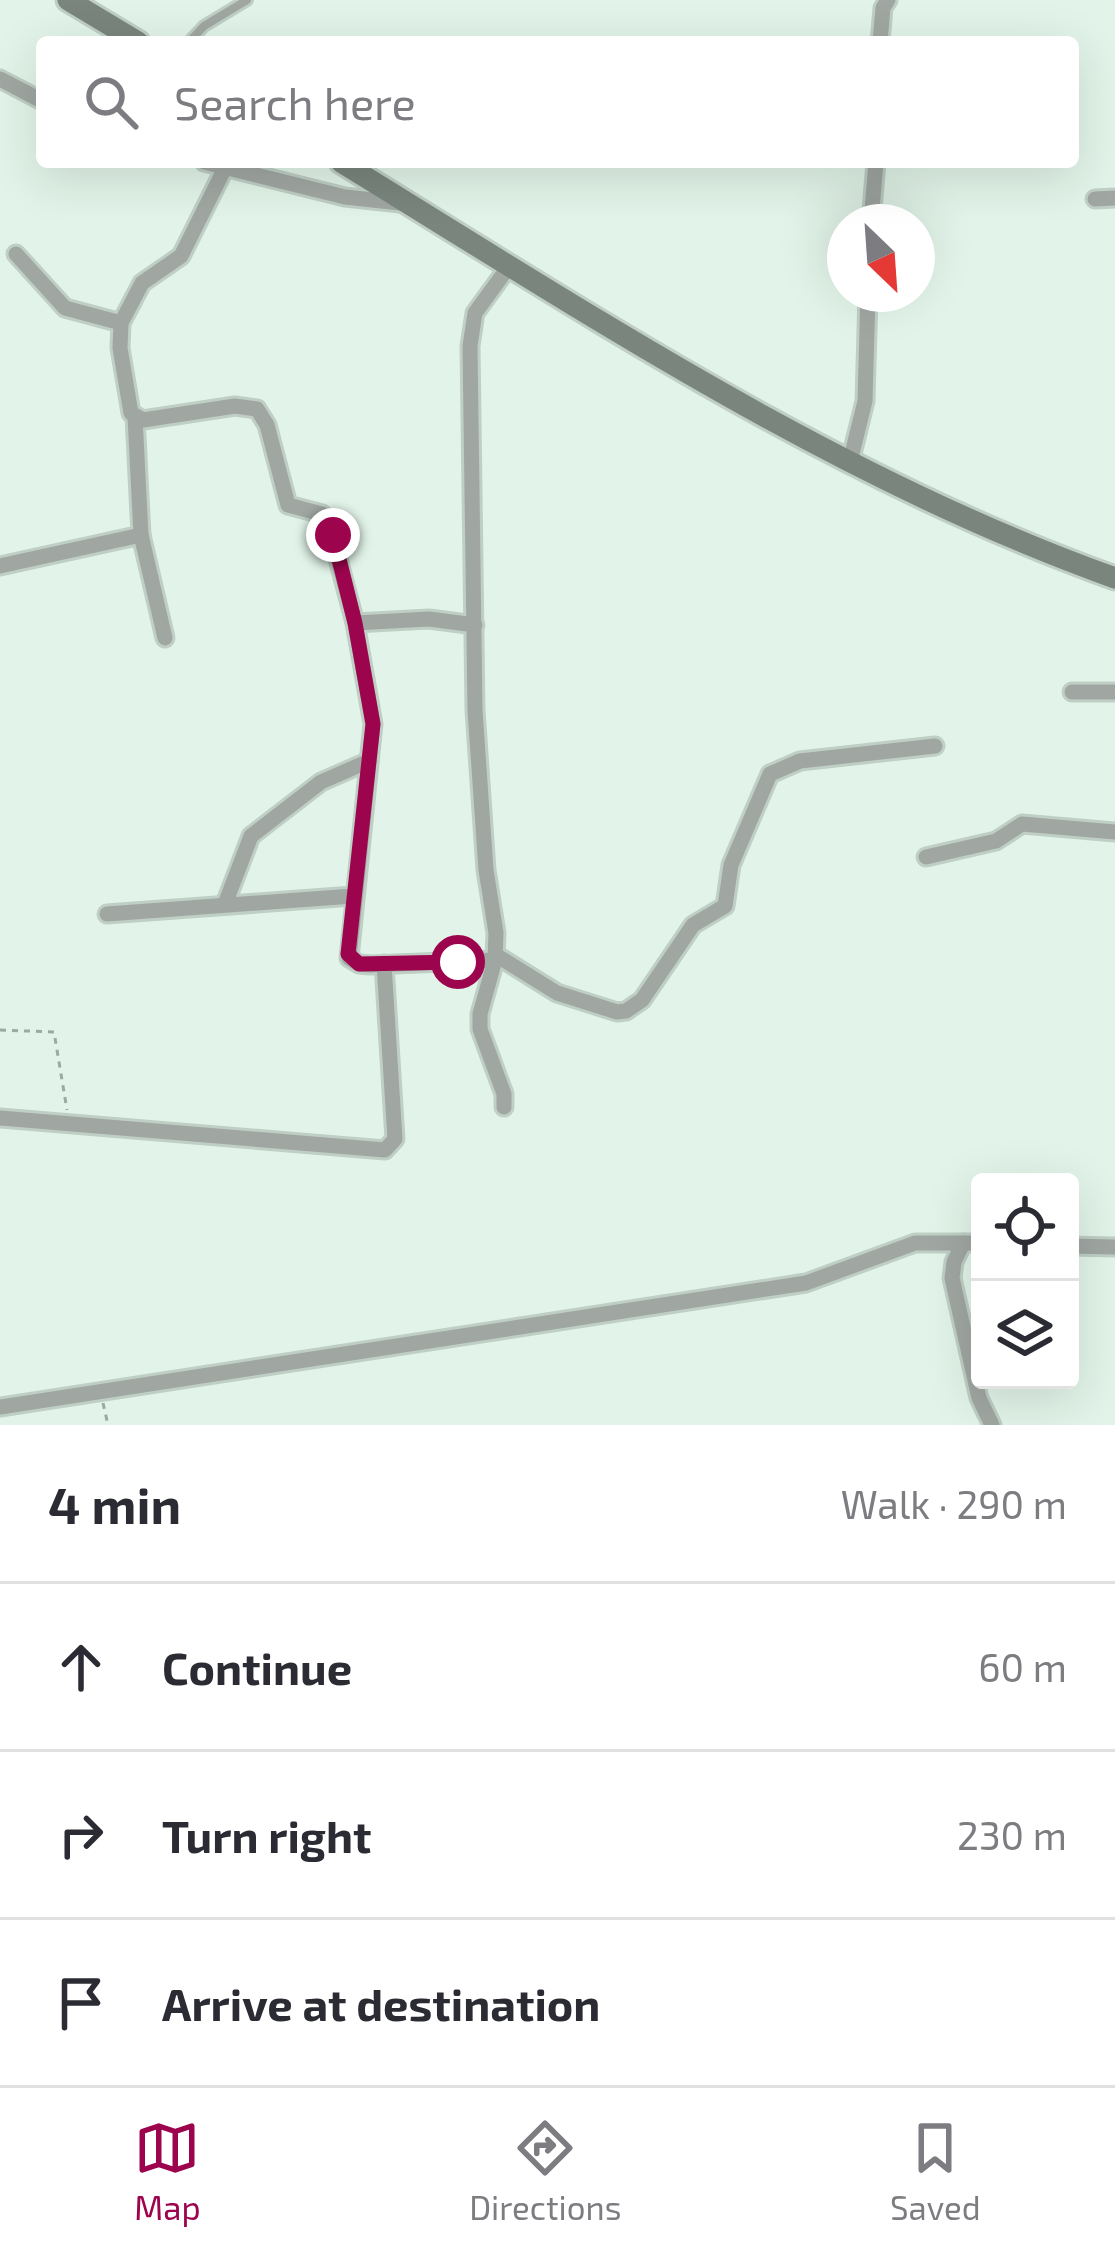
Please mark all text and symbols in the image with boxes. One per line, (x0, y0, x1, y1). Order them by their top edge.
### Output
search box (36, 36, 1079, 168)
icon: search (78, 69, 144, 135)
text: Search here (174, 75, 416, 129)
north arrow (827, 204, 935, 312)
route end (306, 508, 360, 562)
route start (431, 935, 485, 989)
map controls (971, 1173, 1079, 1389)
button: locate (971, 1173, 1079, 1281)
button: layers (971, 1281, 1079, 1389)
text: 4 min (48, 1473, 181, 1534)
text: Walk · 290 m (841, 1480, 1067, 1527)
icon: ahead (48, 1634, 114, 1700)
text: Continue (162, 1640, 352, 1694)
text: 60 m (978, 1643, 1067, 1690)
icon: right (48, 1802, 114, 1868)
text: Turn right (162, 1808, 371, 1862)
text: 230 m (957, 1811, 1067, 1858)
icon: arrive (48, 1970, 114, 2036)
text: Arrive at destination (162, 1976, 600, 2030)
tab: Map (134, 2115, 201, 2227)
tab: Directions (469, 2115, 621, 2227)
tab: Saved (890, 2115, 981, 2227)

